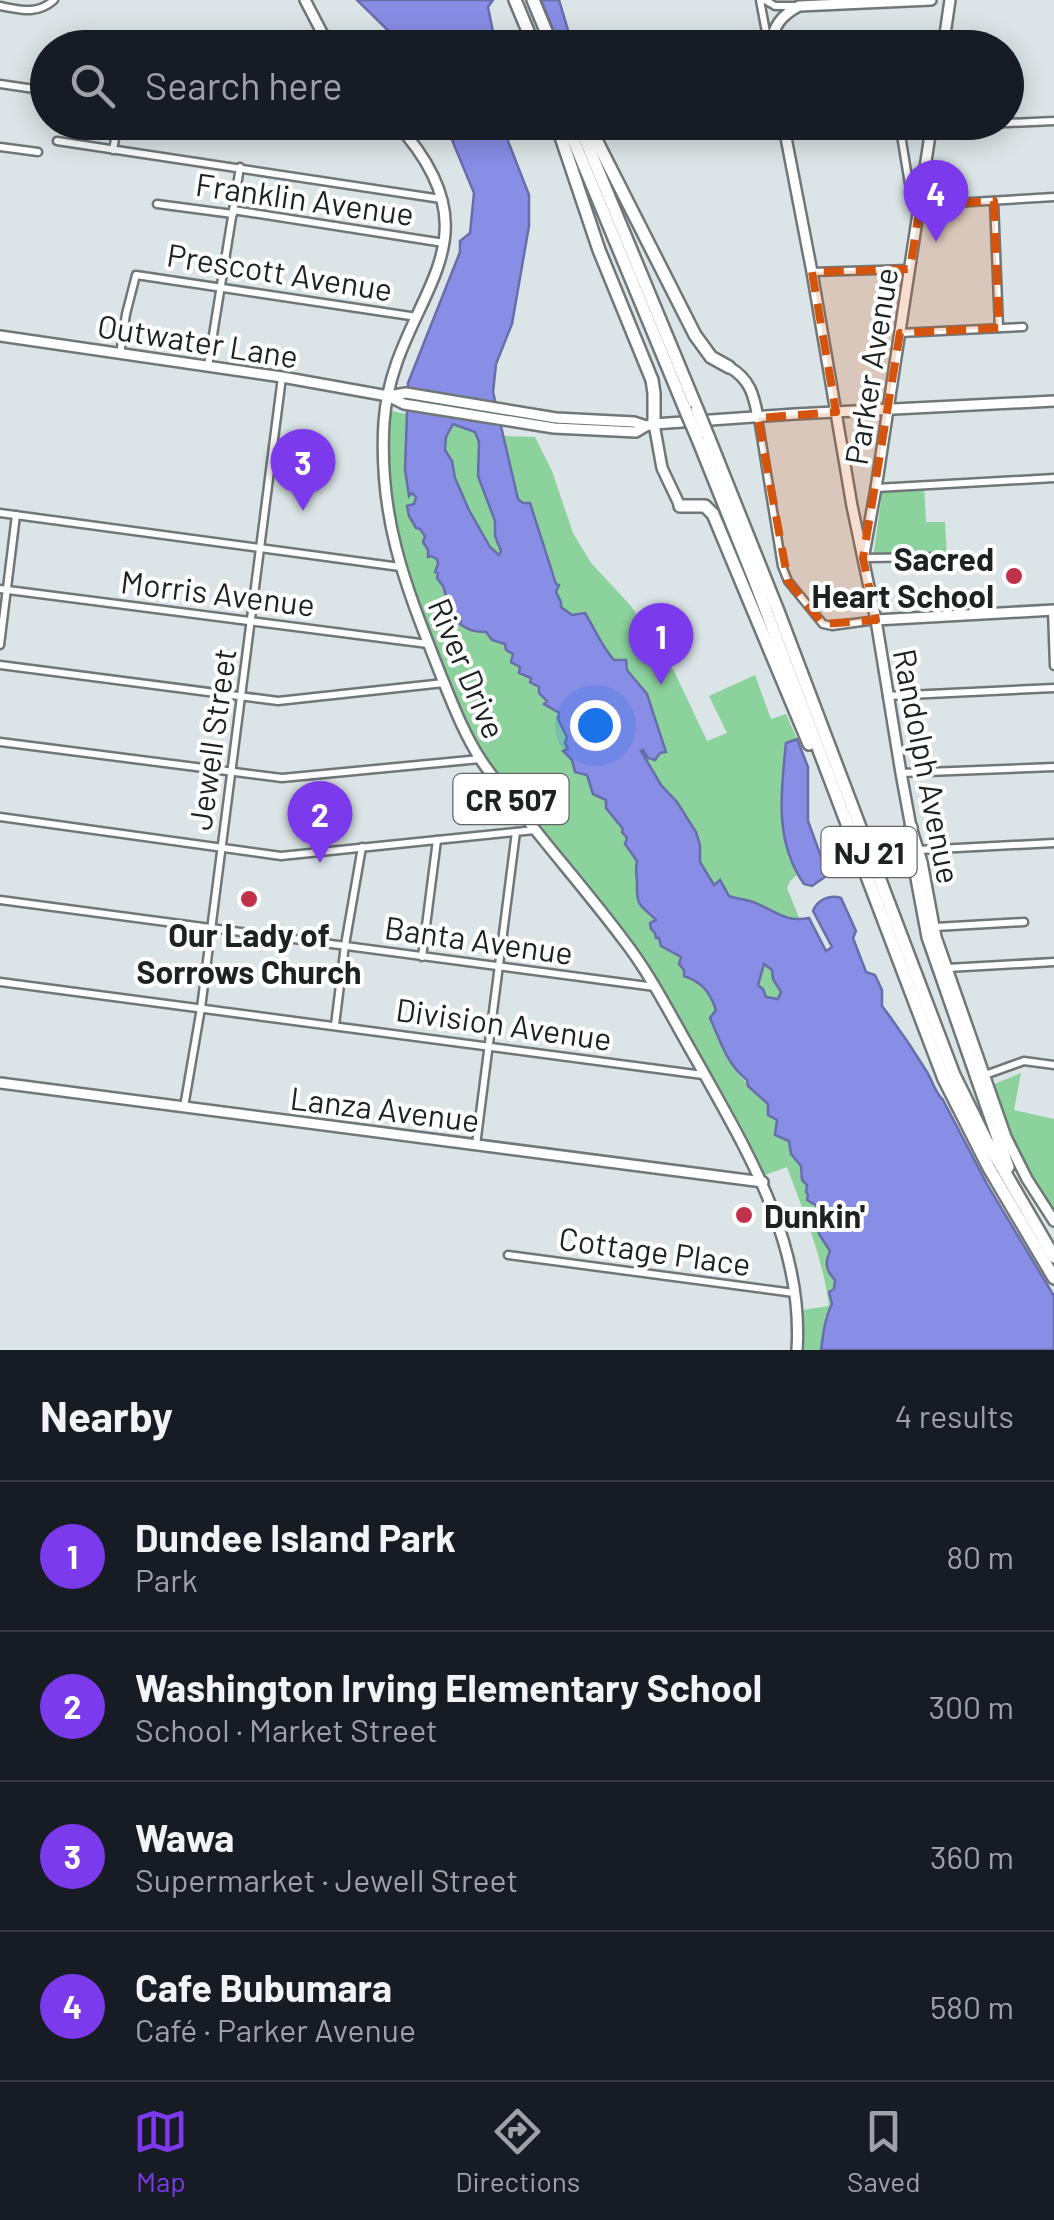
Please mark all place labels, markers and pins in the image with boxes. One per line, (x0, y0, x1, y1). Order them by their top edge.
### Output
pin: 4 (904, 160, 968, 242)
pin: 3 (270, 428, 336, 511)
place label: Sacred Heart School (812, 539, 994, 614)
marker: Sacred Heart School (1003, 565, 1025, 587)
pin: 1 (628, 602, 694, 685)
pin: 2 (288, 780, 352, 863)
marker: Our Lady of Sorrows Church (238, 888, 260, 910)
place label: Our Lady of Sorrows Church (136, 915, 362, 990)
place label: Dunkin' (764, 1196, 866, 1234)
marker: Dunkin' (733, 1204, 755, 1226)

